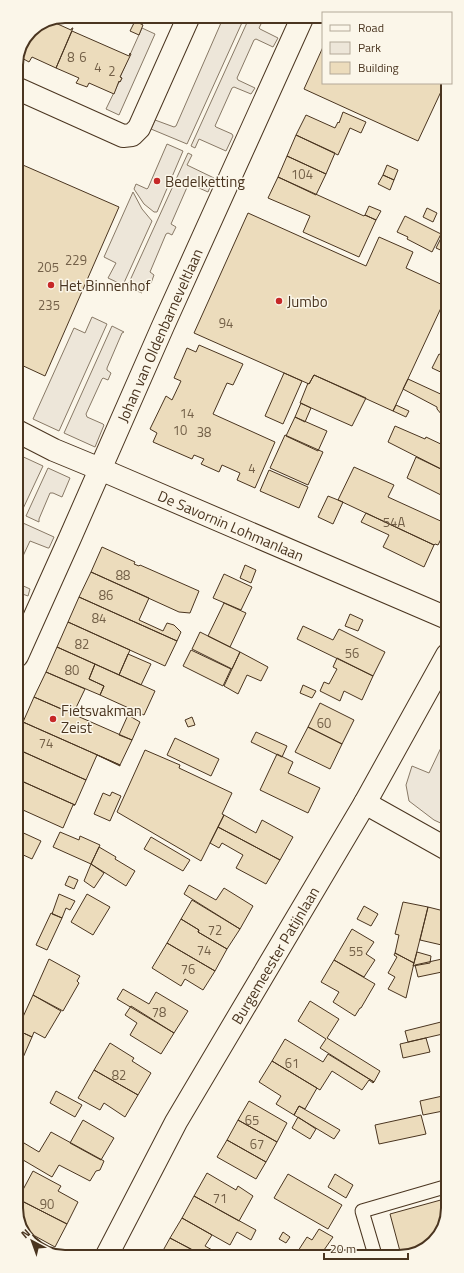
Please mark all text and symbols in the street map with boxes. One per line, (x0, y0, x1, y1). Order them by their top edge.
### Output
legend (322, 12, 452, 84)
text: Road (358, 18, 384, 37)
text: Park (358, 38, 381, 57)
house number: 8 (67, 47, 75, 67)
house number: 6 (79, 47, 87, 67)
house number: 4 (94, 57, 102, 77)
text: Building (358, 58, 399, 77)
house number: 2 (108, 61, 116, 81)
house number: 104 (291, 164, 313, 184)
place label: Bedelketting (165, 170, 245, 193)
marker: Bedelketting (152, 176, 162, 186)
street label: Johan van Oldenbarneveltlaan (111, 244, 208, 426)
house number: 229 (65, 250, 87, 270)
house number: 205 (37, 257, 59, 277)
place label: Het Binnenhof (59, 274, 150, 297)
marker: Het Binnenhof (46, 280, 56, 290)
place label: Jumbo (287, 290, 328, 313)
house number: 235 (38, 295, 60, 315)
marker: Jumbo (274, 296, 284, 306)
house number: 94 (219, 313, 233, 333)
house number: 14 (180, 403, 194, 423)
house number: 10 (173, 420, 187, 440)
house number: 38 (197, 422, 211, 442)
house number: 4 (248, 458, 256, 478)
street label: De Savornin Lohmanlaan (154, 484, 308, 567)
house number: 54A (383, 512, 405, 532)
house number: 88 (116, 565, 130, 585)
house number: 86 (99, 585, 113, 605)
house number: 84 (92, 608, 106, 628)
house number: 82 (75, 634, 89, 654)
house number: 56 (345, 643, 359, 663)
house number: 80 (65, 660, 79, 680)
place label: Fietsvakman Zeist (61, 699, 142, 739)
house number: 60 (317, 713, 331, 733)
marker: Fietsvakman Zeist (48, 714, 58, 724)
house number: 74 (39, 733, 53, 753)
street label: Burgemeester Patijnlaan (225, 882, 325, 1028)
house number: 72 (208, 920, 222, 940)
house number: 74 (197, 940, 211, 960)
house number: 55 (349, 941, 363, 961)
house number: 76 (181, 959, 195, 979)
house number: 78 (152, 1002, 166, 1022)
house number: 61 (285, 1053, 299, 1073)
house number: 82 (112, 1065, 126, 1085)
house number: 65 (245, 1110, 259, 1130)
house number: 67 (250, 1134, 264, 1154)
house number: 71 (213, 1188, 227, 1208)
house number: 90 (40, 1194, 54, 1214)
north arrow (12, 1221, 52, 1261)
text: N (17, 1225, 34, 1242)
scale bar (324, 1235, 408, 1261)
text: 20 m (330, 1239, 356, 1258)

